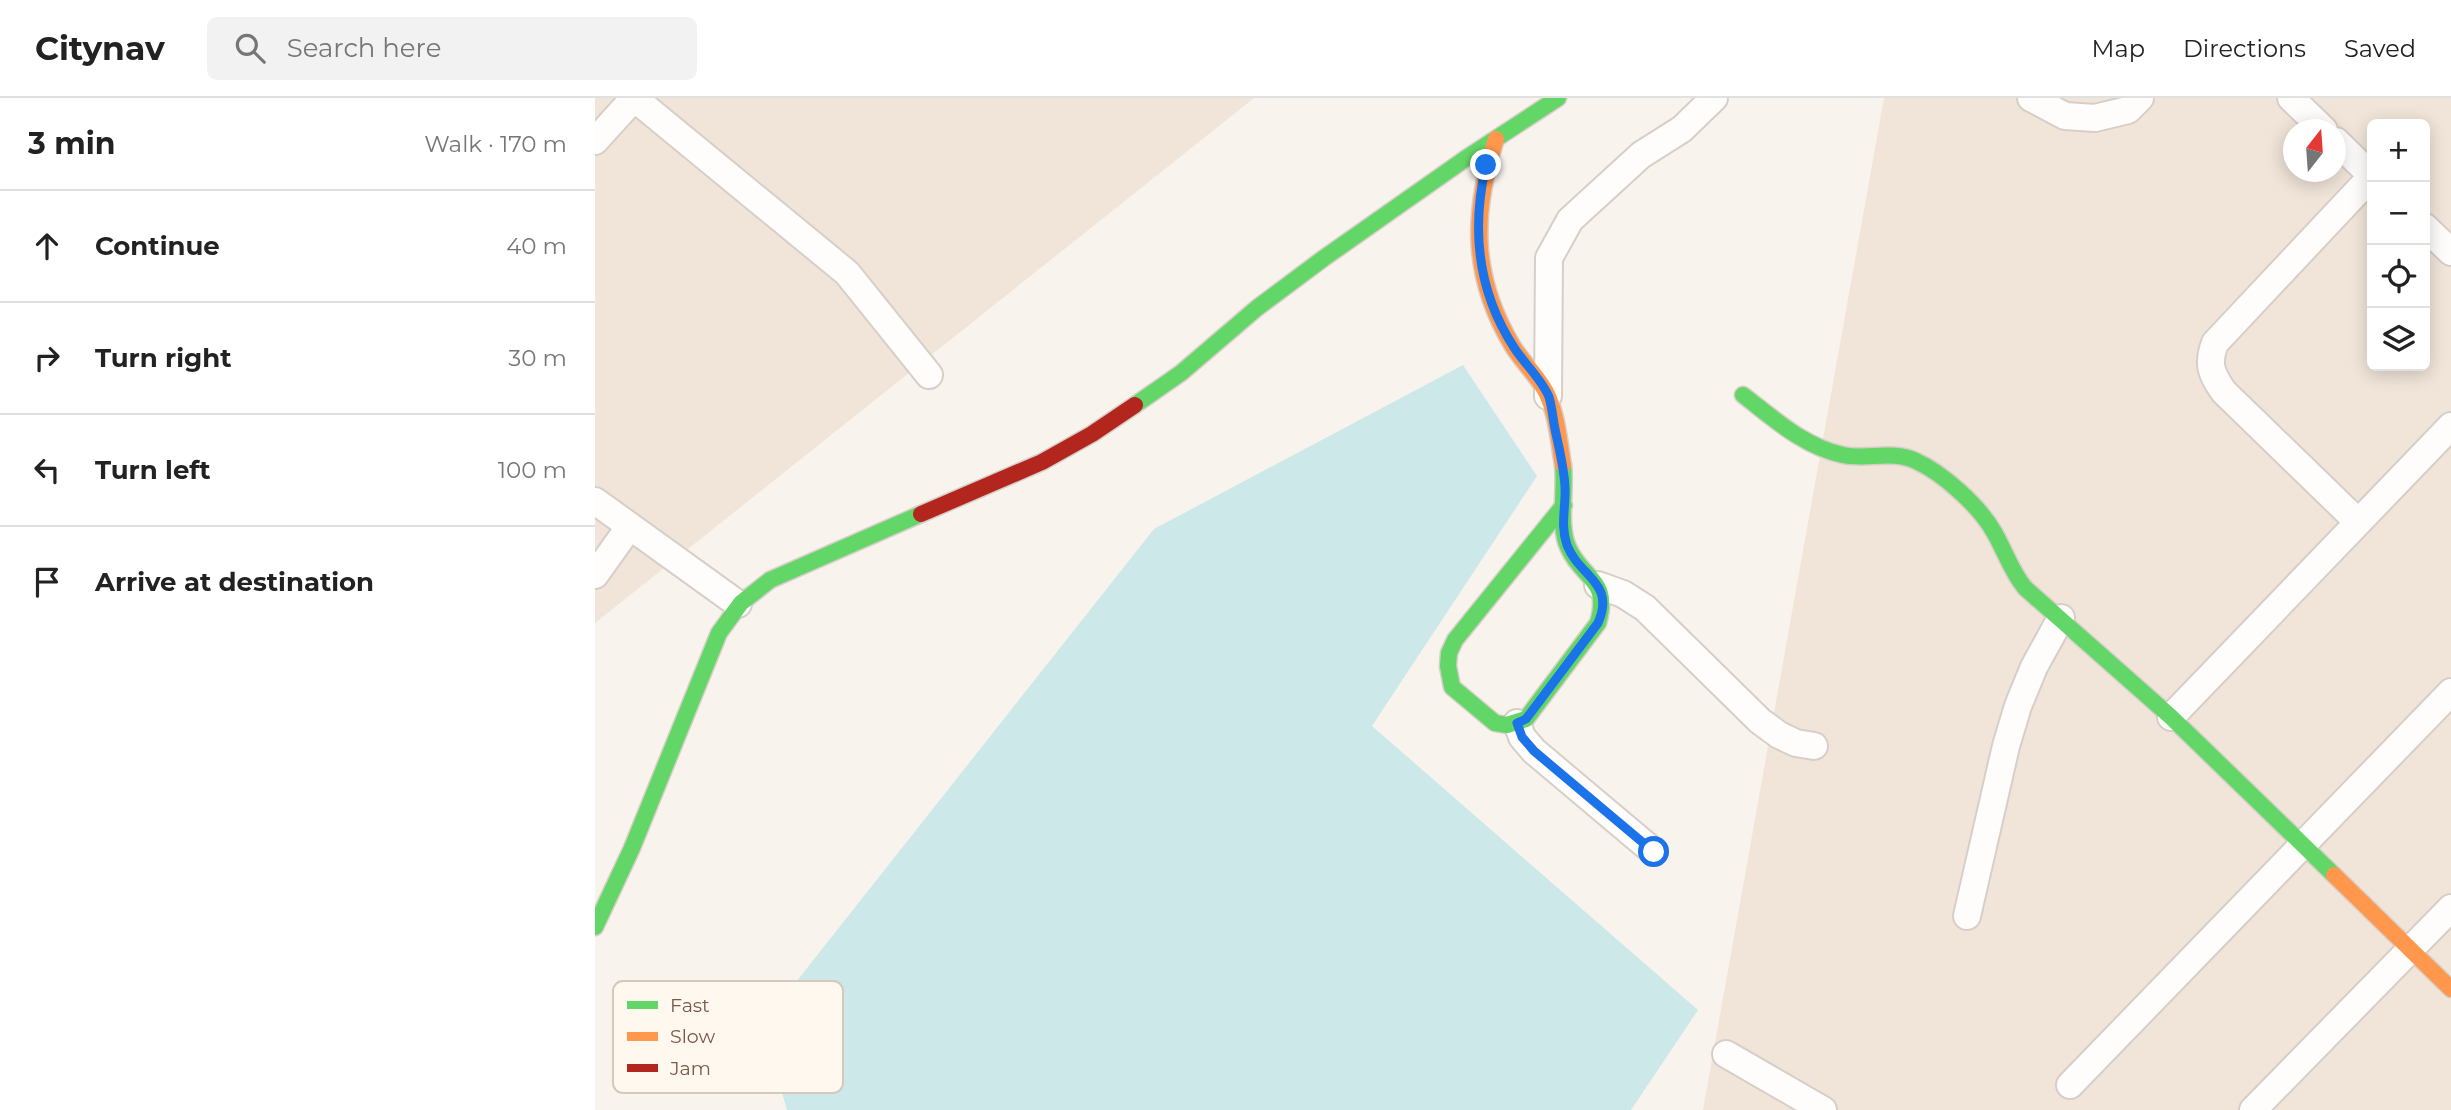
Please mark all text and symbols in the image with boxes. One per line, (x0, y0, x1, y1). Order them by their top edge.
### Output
search box (207, 17, 697, 80)
text: Citynav (35, 28, 165, 68)
icon: search (231, 29, 269, 67)
text: Search here (287, 32, 441, 64)
text: Map (2092, 34, 2145, 63)
text: Directions (2183, 34, 2306, 63)
text: Saved (2344, 34, 2416, 63)
north arrow (2283, 119, 2346, 182)
map controls (2367, 119, 2430, 371)
button: + (2367, 119, 2430, 182)
text: 3 min (28, 125, 115, 162)
text: Walk · 170 m (424, 130, 567, 158)
route end (1470, 149, 1501, 180)
button: − (2367, 182, 2430, 245)
icon: ahead (28, 227, 66, 265)
text: Continue (95, 230, 220, 262)
text: 40 m (506, 232, 567, 260)
button: locate (2367, 245, 2430, 308)
button: layers (2367, 308, 2430, 371)
icon: right (28, 339, 66, 377)
text: Turn right (95, 342, 231, 374)
text: 30 m (508, 344, 567, 372)
icon: left (28, 451, 66, 489)
text: Turn left (95, 454, 211, 486)
text: 100 m (498, 456, 567, 484)
icon: arrive (28, 563, 66, 601)
text: Arrive at destination (95, 566, 374, 598)
route start (1638, 836, 1669, 867)
legend (613, 981, 843, 1093)
text: Fast (670, 994, 710, 1017)
text: Slow (670, 1025, 715, 1048)
text: Jam (669, 1057, 711, 1080)

